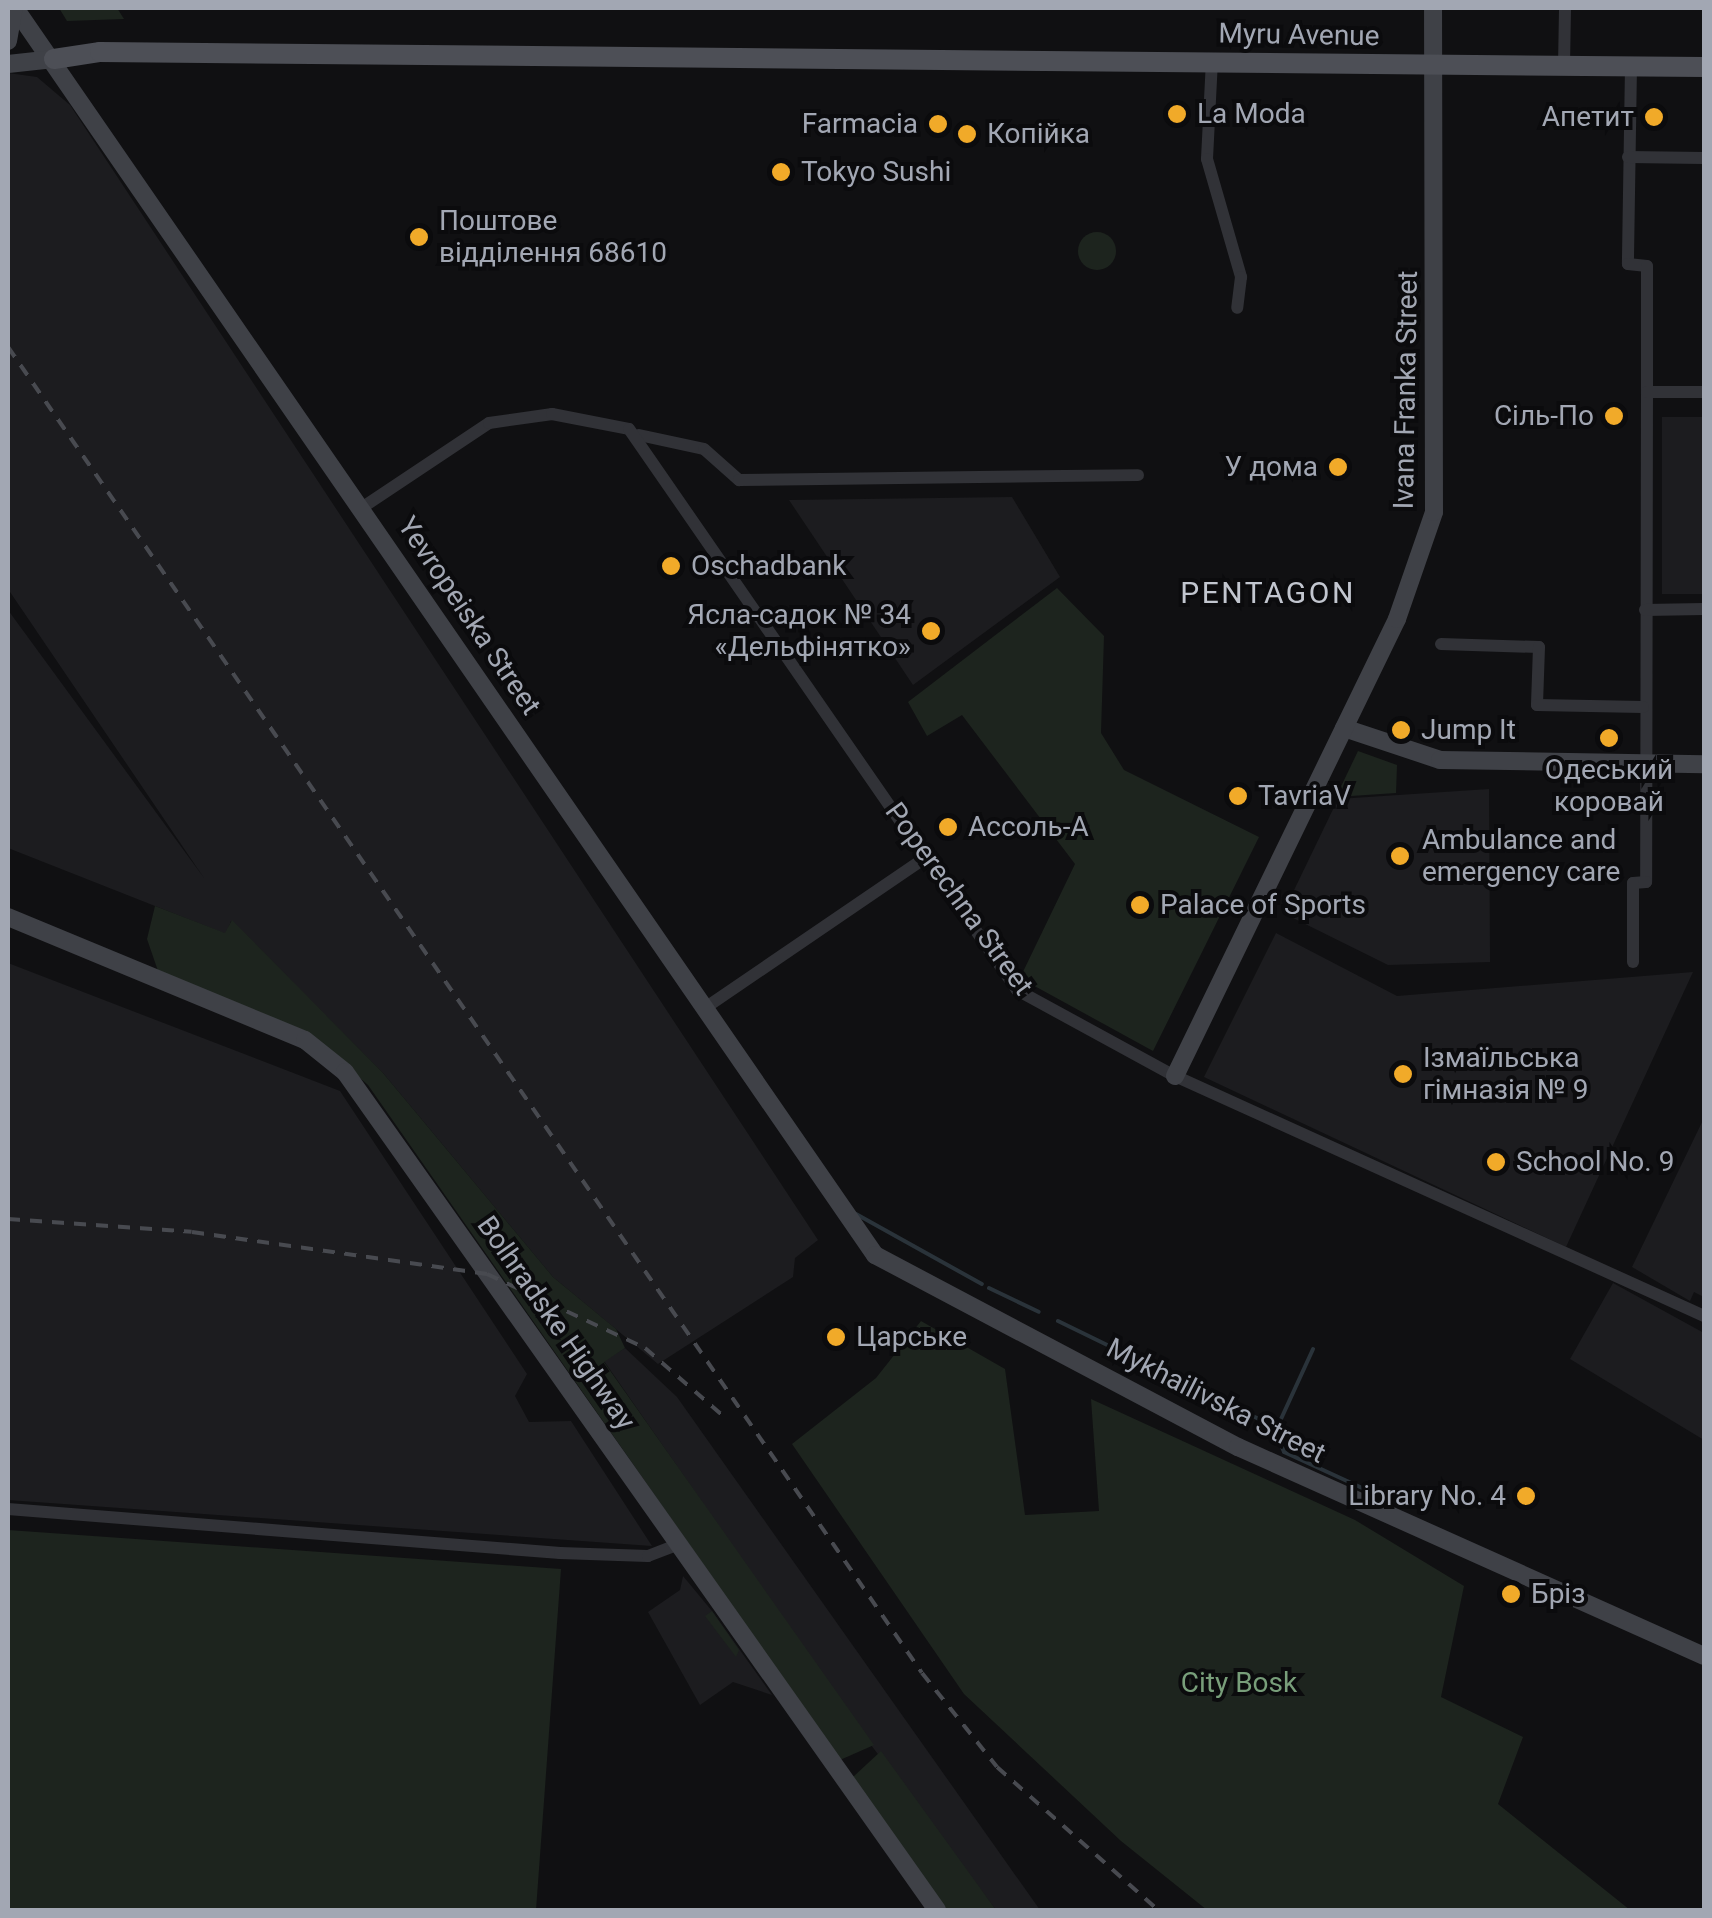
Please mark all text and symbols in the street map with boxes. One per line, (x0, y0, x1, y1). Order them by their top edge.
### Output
street label: Myru Avenue (1218, 17, 1380, 53)
place label: La Moda (1197, 97, 1306, 131)
place label: Апетит (1542, 100, 1634, 134)
marker: La Moda (1166, 103, 1188, 125)
marker: Апетит (1643, 106, 1665, 128)
place label: Farmacia (802, 107, 918, 141)
marker: Farmacia (927, 113, 949, 135)
place label: Копійка (987, 117, 1090, 151)
marker: Копійка (956, 123, 978, 145)
place label: Tokyo Sushi (801, 155, 951, 189)
marker: Tokyo Sushi (770, 161, 792, 183)
place label: Поштове відділення 68610 (439, 204, 667, 270)
marker: Поштове відділення 68610 (408, 226, 430, 248)
street label: Ivana Franka Street (1387, 270, 1425, 510)
place label: Сіль-По (1494, 399, 1594, 433)
marker: Сіль-По (1603, 405, 1625, 427)
place label: У дома (1225, 450, 1318, 484)
marker: У дома (1327, 456, 1349, 478)
street label: Yevropeiska Street (390, 511, 548, 721)
place label: Oschadbank (691, 549, 846, 583)
marker: Oschadbank (660, 555, 682, 577)
district label: PENTAGON (1180, 575, 1356, 611)
place label: Ясла-садок № 34 «Дельфінятко» (687, 598, 911, 664)
marker: Ясла-садок № 34 «Дельфінятко» (920, 620, 942, 642)
place label: Jump It (1421, 713, 1516, 747)
marker: Jump It (1390, 719, 1412, 741)
marker: Одеський коровай (1598, 727, 1620, 749)
place label: Одеський коровай (1545, 753, 1673, 819)
place label: TavriaV (1258, 779, 1351, 813)
marker: TavriaV (1227, 785, 1249, 807)
street label: Poperechna Street (878, 796, 1040, 1002)
place label: Ассоль-А (968, 810, 1089, 844)
marker: Ассоль-А (937, 816, 959, 838)
place label: Ambulance and emergency care (1422, 823, 1620, 889)
marker: Ambulance and emergency care (1387, 843, 1413, 869)
place label: Palace of Sports (1160, 888, 1366, 922)
marker: Palace of Sports (1129, 894, 1151, 916)
place label: Ізмаїльська гімназія № 9 (1423, 1041, 1589, 1107)
marker: Ізмаїльська гімназія № 9 (1392, 1063, 1414, 1085)
place label: School No. 9 (1516, 1145, 1674, 1179)
marker: School No. 9 (1485, 1151, 1507, 1173)
street label: Bolhradske Highway (470, 1210, 642, 1436)
place label: Царське (856, 1320, 967, 1354)
marker: Царське (825, 1326, 847, 1348)
street label: Mykhailivska Street (1101, 1331, 1331, 1471)
place label: Library No. 4 (1348, 1479, 1506, 1513)
marker: Library No. 4 (1515, 1485, 1537, 1507)
place label: Бріз (1531, 1577, 1585, 1611)
marker: Бріз (1500, 1583, 1522, 1605)
park label: City Bosk (1181, 1666, 1297, 1700)

